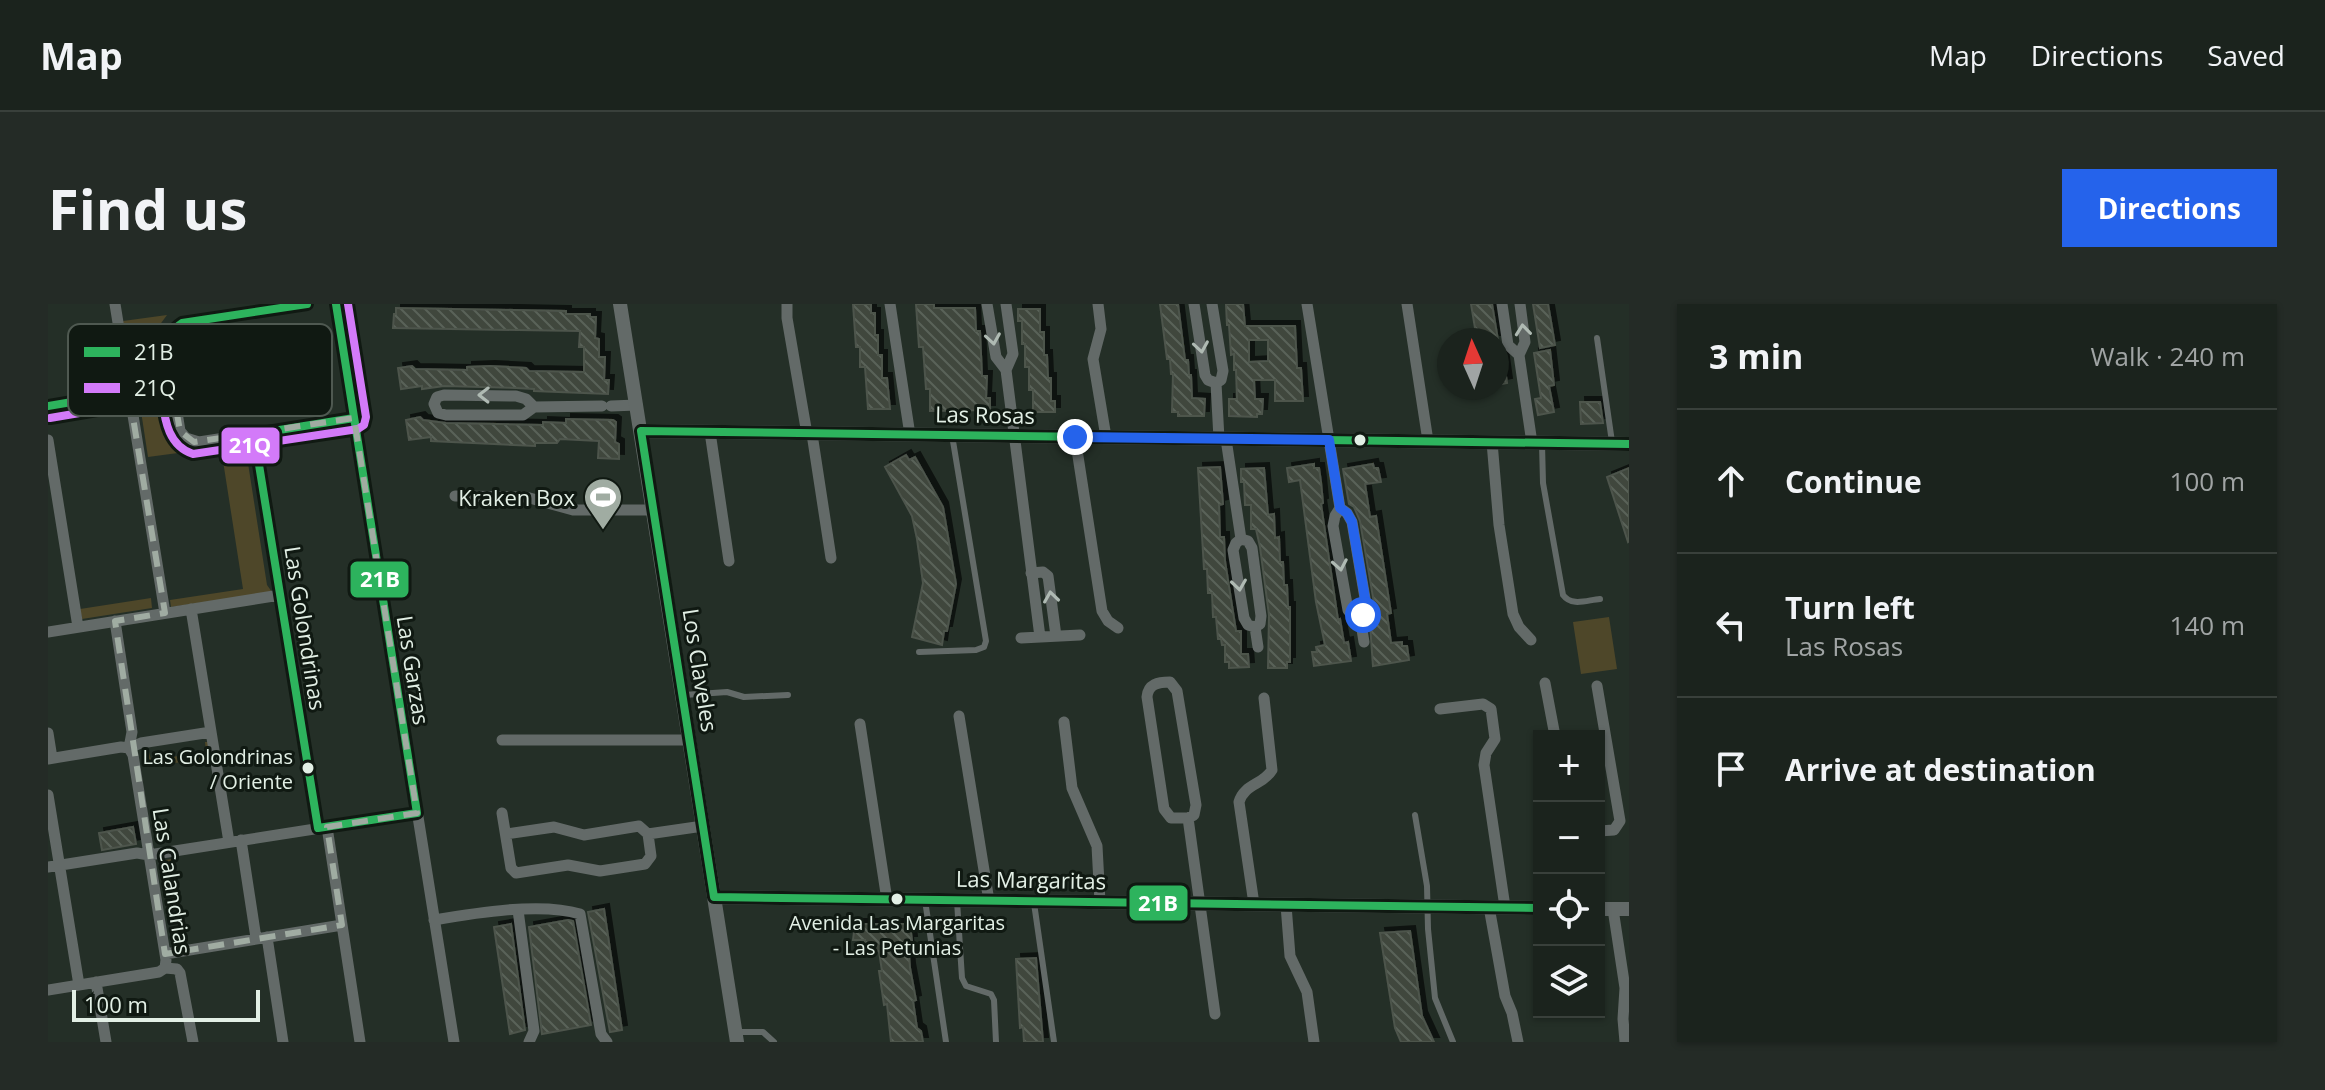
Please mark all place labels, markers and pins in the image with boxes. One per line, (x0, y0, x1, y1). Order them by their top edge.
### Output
unlabelled marker (1352, 432, 1368, 448)
sports icon: Kraken Box (582, 476, 624, 531)
place label: Kraken Box (458, 482, 575, 512)
place label: Las Golondrinas / Oriente (142, 743, 293, 795)
marker: Las Golondrinas / Oriente (300, 760, 316, 776)
marker: Avenida Las Margaritas - Las Petunias (889, 891, 905, 907)
place label: Avenida Las Margaritas - Las Petunias (789, 909, 1005, 961)

